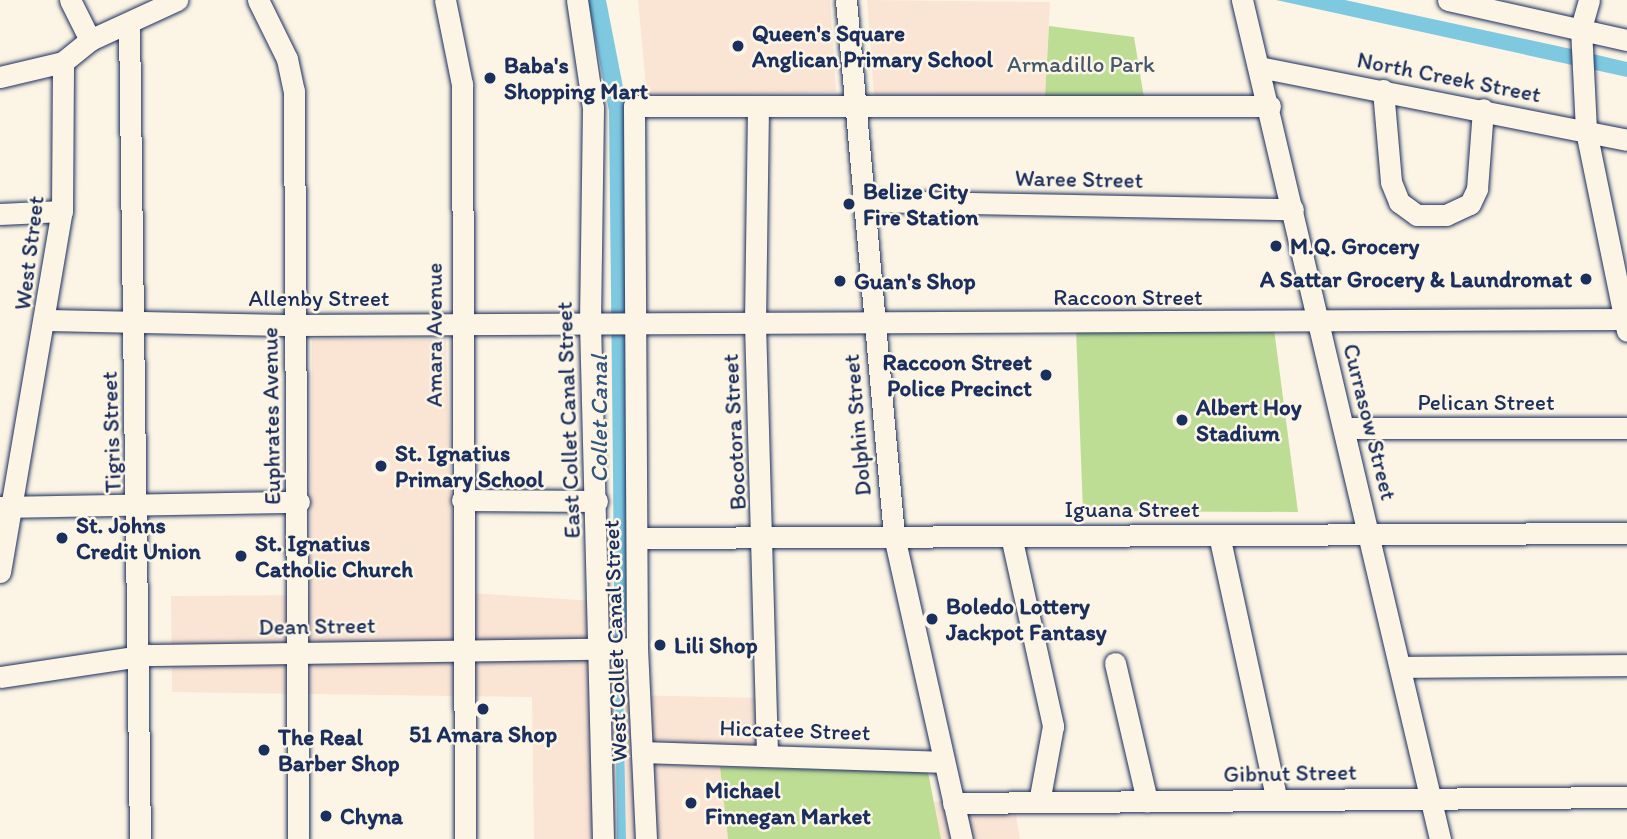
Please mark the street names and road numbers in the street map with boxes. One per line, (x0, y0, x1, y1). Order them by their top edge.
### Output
street label: North Creek Street (1355, 46, 1543, 108)
street label: Waree Street (1015, 164, 1143, 194)
street label: West Street (8, 194, 50, 312)
street label: Amara Avenue (420, 263, 448, 407)
street label: Raccoon Street (1053, 283, 1203, 311)
street label: Allenby Street (249, 284, 389, 312)
street label: East Collet Canal Street (550, 301, 586, 539)
street label: Euphrates Avenue (256, 327, 286, 505)
street label: Currasow Street (1337, 341, 1403, 503)
street label: Bocotora Street (716, 353, 752, 511)
street label: Dolphin Street (837, 353, 877, 497)
street label: Tigris Street (95, 371, 127, 493)
street label: Pelican Street (1417, 388, 1555, 416)
street label: Iguana Street (1065, 495, 1199, 523)
street label: West Collet Canal Street (597, 520, 633, 762)
street label: Dean Street (259, 611, 375, 641)
street label: Hiccatee Street (719, 714, 871, 746)
street label: Gibnut Street (1223, 758, 1357, 788)

